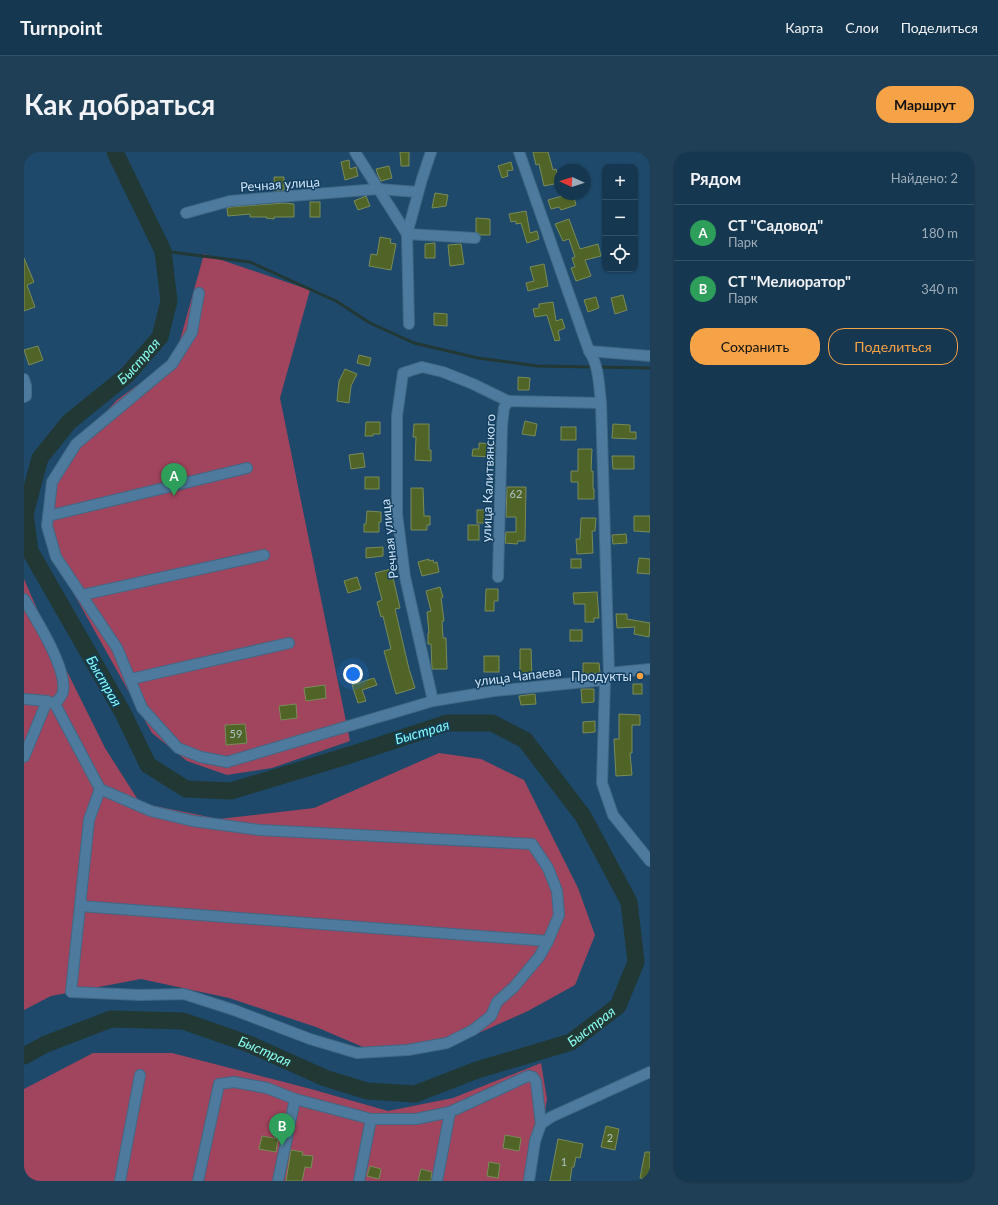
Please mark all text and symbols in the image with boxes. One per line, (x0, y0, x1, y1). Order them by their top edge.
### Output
text: Turnpoint (20, 16, 102, 39)
text: Карта (785, 19, 823, 36)
text: Слои (845, 19, 879, 36)
text: Поделиться (901, 19, 978, 36)
button: Маршрут (876, 86, 974, 123)
text: Как добраться (24, 87, 215, 121)
north arrow (554, 164, 590, 200)
map controls (602, 164, 638, 272)
button: + (602, 164, 638, 200)
text: Рядом (690, 168, 741, 189)
text: Найдено: 2 (891, 170, 958, 186)
street label: Речная улица (240, 173, 320, 195)
button: − (602, 200, 638, 236)
text: СТ "Садовод" (728, 216, 823, 234)
text: A (698, 225, 708, 241)
text: 180 m (921, 225, 958, 241)
text: Парк (728, 234, 758, 250)
button: locate (602, 236, 638, 272)
text: СТ "Мелиоратор" (728, 272, 851, 290)
text: B (699, 281, 707, 297)
text: 340 m (921, 281, 958, 297)
text: Парк (728, 290, 758, 306)
button: Сохранить (690, 328, 820, 365)
button: Поделиться (828, 328, 958, 365)
water label: Быстрая (114, 334, 163, 388)
street label: улица Калитвянского (478, 414, 498, 542)
pin: A (161, 463, 187, 496)
house number: 62 (510, 487, 522, 500)
street label: Речная улица (377, 498, 401, 580)
water label: Быстрая (83, 652, 126, 709)
street label: улица Чапаева (474, 663, 562, 689)
your location (343, 664, 363, 684)
place label: Продукты (571, 668, 632, 684)
marker: Продукты (635, 671, 645, 681)
water label: Быстрая (393, 716, 451, 747)
house number: 59 (230, 727, 242, 740)
water label: Быстрая (564, 1002, 618, 1050)
water label: Быстрая (236, 1032, 294, 1070)
pin: B (269, 1113, 295, 1146)
house number: 2 (607, 1131, 613, 1144)
house number: 1 (561, 1155, 567, 1168)

